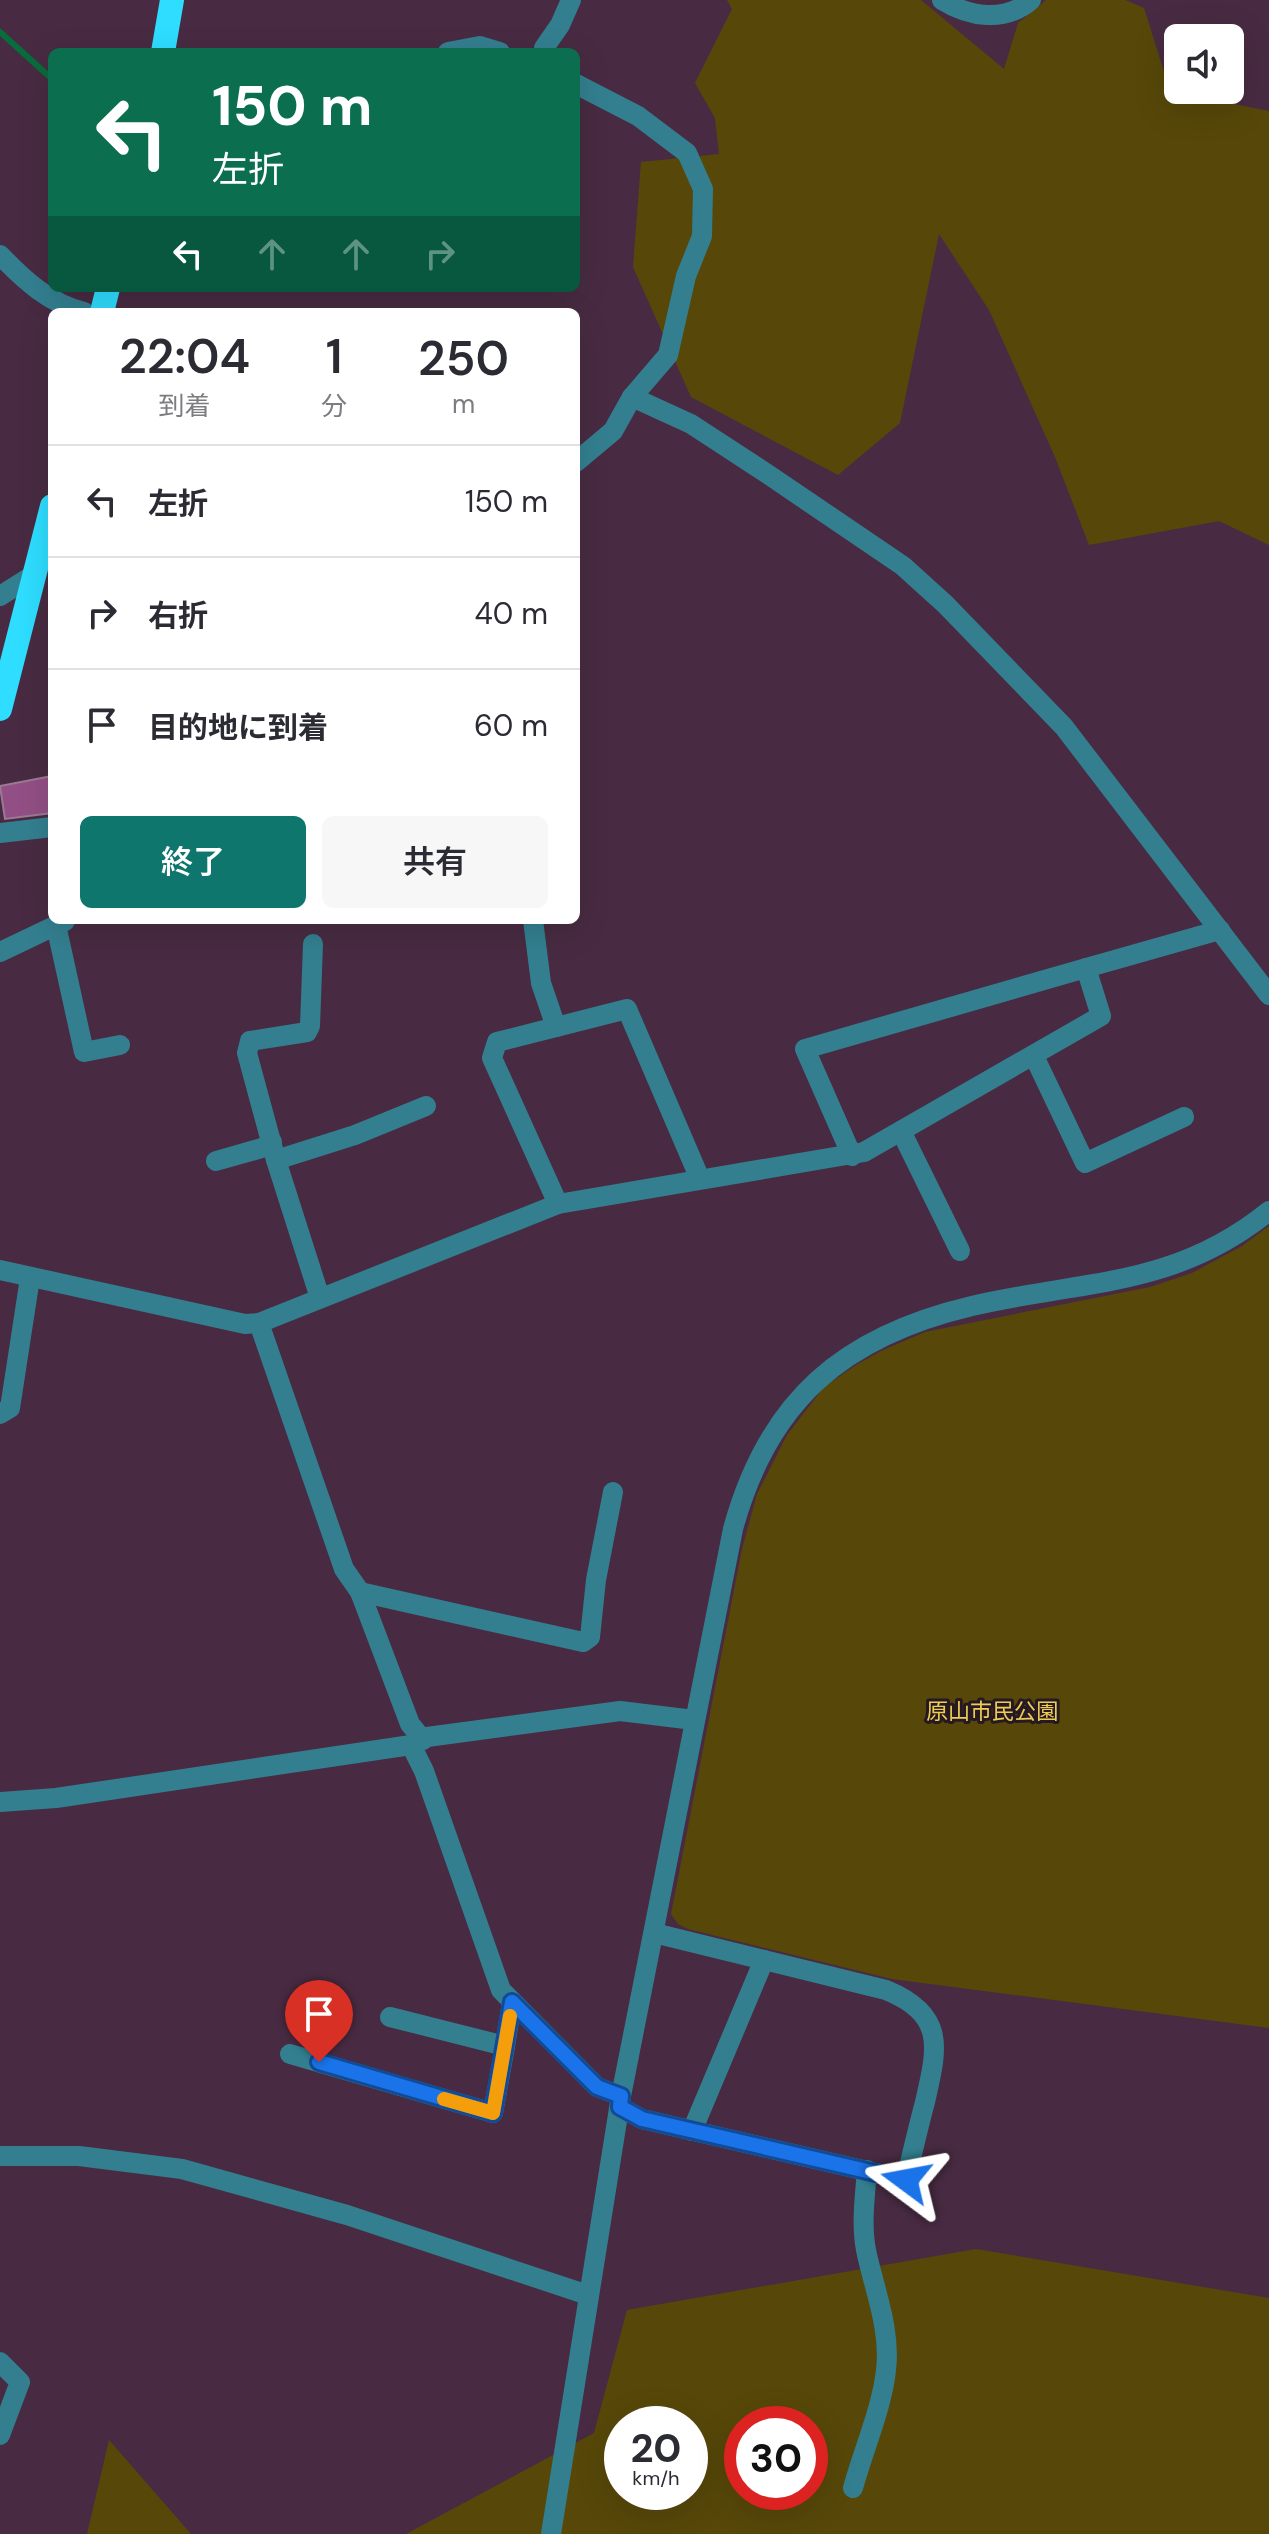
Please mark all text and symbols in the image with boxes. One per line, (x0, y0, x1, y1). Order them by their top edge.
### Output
map controls (1164, 24, 1244, 104)
button: sound (1164, 24, 1244, 104)
text: 150 m (212, 69, 373, 142)
icon: left (80, 80, 184, 184)
text: 左折 (212, 146, 284, 193)
icon: left (166, 232, 210, 276)
icon: ahead (250, 232, 294, 276)
icon: ahead (334, 232, 378, 276)
icon: right (418, 232, 462, 276)
text: 22:04 (119, 325, 250, 388)
text: 1 (326, 325, 342, 388)
text: 250 (418, 327, 509, 390)
text: m (452, 387, 475, 421)
text: 到着 (159, 389, 211, 423)
text: 分 (321, 389, 347, 423)
icon: left (80, 479, 124, 523)
text: 150 m (465, 482, 548, 521)
text: 左折 (148, 484, 208, 523)
icon: right (80, 591, 124, 635)
text: 40 m (475, 594, 548, 633)
text: 右折 (148, 596, 208, 635)
icon: arrive (80, 703, 124, 747)
text: 60 m (474, 706, 548, 745)
text: 目的地に到着 (148, 708, 328, 747)
button: 終了 (80, 816, 306, 908)
button: 共有 (322, 816, 548, 908)
park label: 原山市民公園 (926, 1697, 1058, 1726)
pin (285, 1980, 353, 2062)
icon: arrive (297, 1992, 341, 2036)
position arrow (864, 2138, 948, 2222)
speed limit sign: 30 (724, 2406, 828, 2510)
text: 20 (630, 2422, 682, 2474)
text: km/h (632, 2465, 680, 2491)

